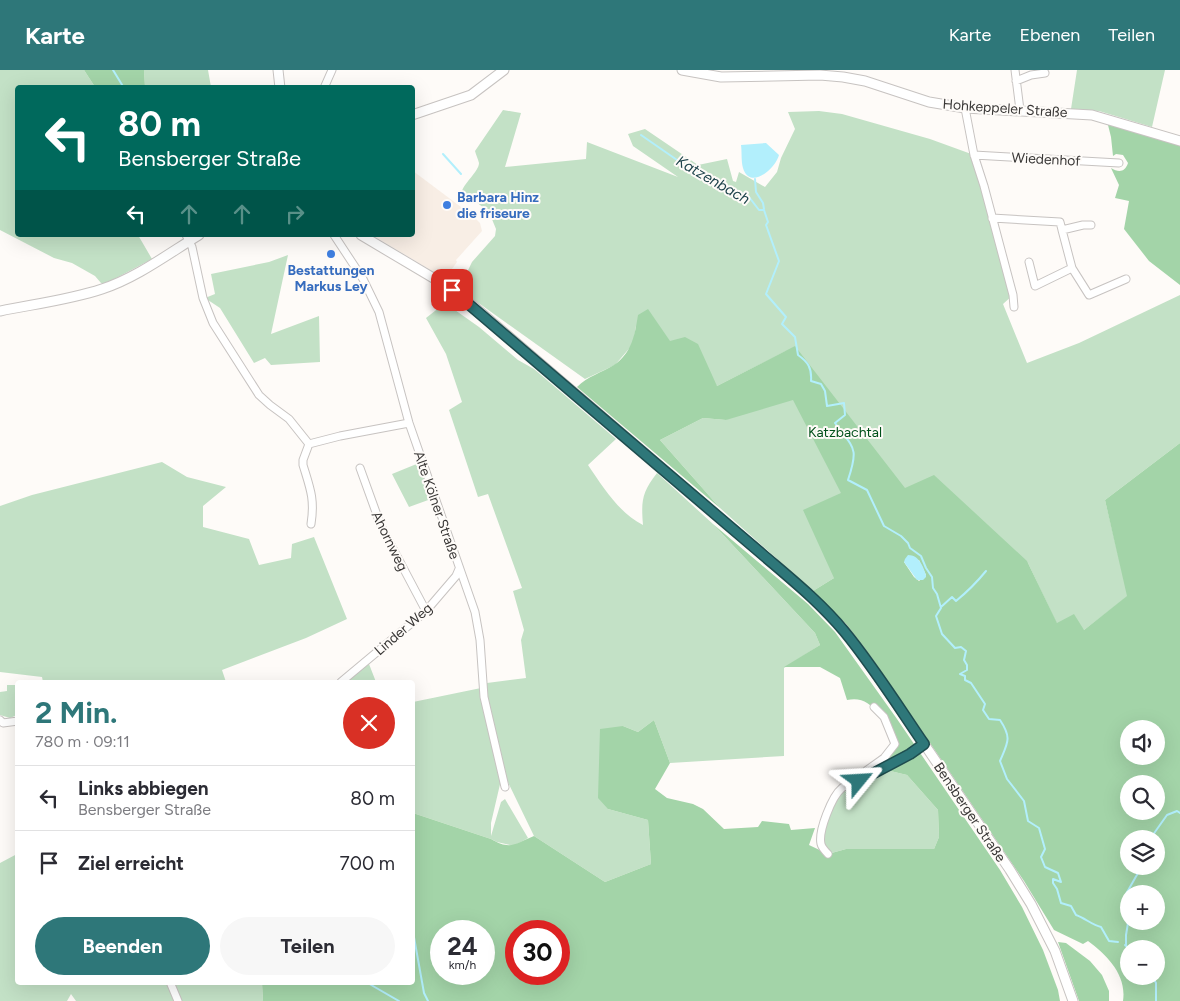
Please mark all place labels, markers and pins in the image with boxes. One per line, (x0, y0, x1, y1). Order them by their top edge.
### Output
place label: Barbara Hinz die friseure (457, 189, 539, 222)
marker: Barbara Hinz die friseure (441, 199, 453, 211)
marker: Bestattungen Markus Ley (325, 248, 337, 260)
place label: Bestattungen Markus Ley (287, 262, 375, 295)
pin (431, 269, 473, 311)

